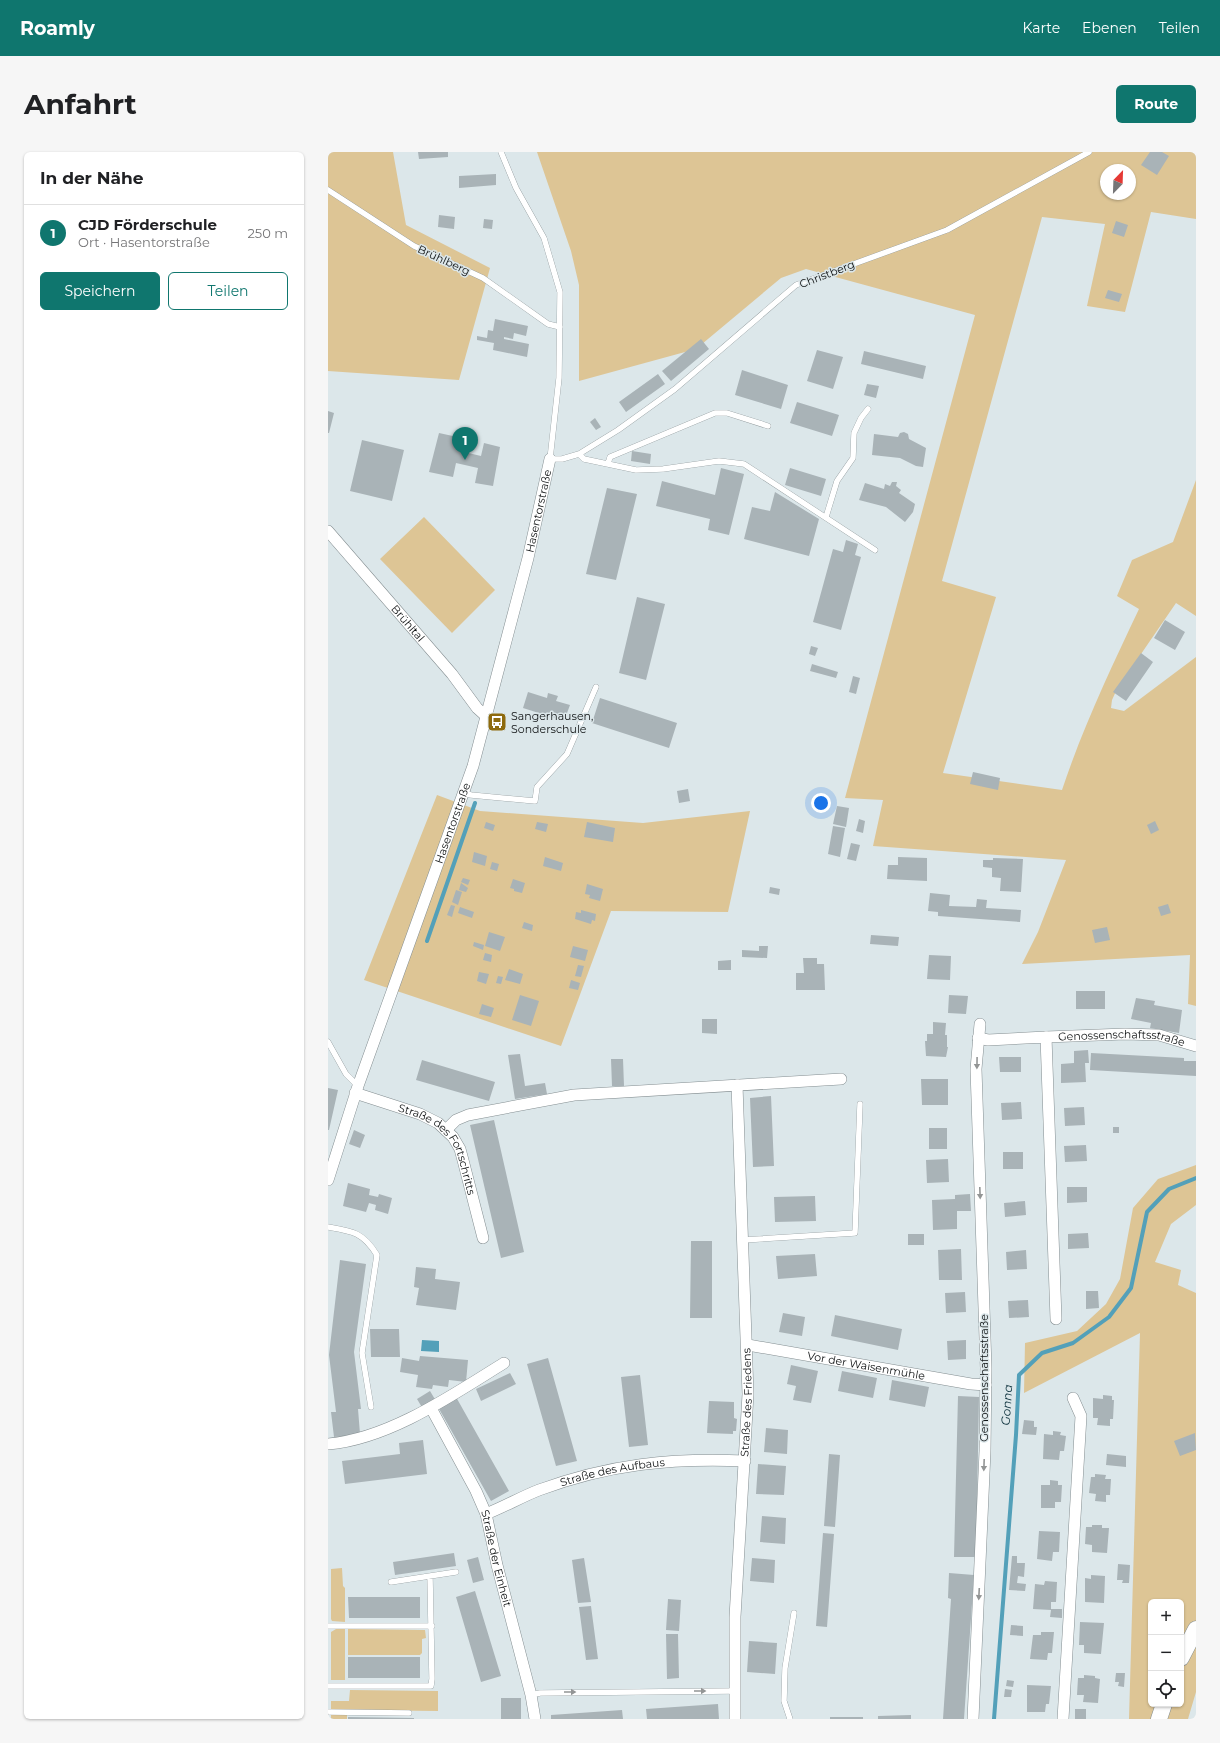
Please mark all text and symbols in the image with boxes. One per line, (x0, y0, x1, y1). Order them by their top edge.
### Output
text: Roamly (20, 17, 95, 40)
text: Karte (1022, 19, 1060, 37)
text: Ebenen (1082, 19, 1137, 37)
text: Teilen (1159, 19, 1200, 37)
button: Route (1116, 85, 1196, 123)
text: Anfahrt (24, 87, 137, 121)
north arrow (1100, 164, 1136, 200)
text: In der Nähe (40, 168, 144, 188)
text: CJD Förderschule (78, 215, 217, 234)
text: 1 (50, 225, 56, 241)
text: 250 m (247, 225, 288, 241)
text: Ort · Hasentorstraße (78, 234, 210, 250)
street label: Brühlberg (415, 242, 473, 278)
street label: Christberg (797, 257, 857, 291)
button: Speichern (40, 272, 160, 310)
button: Teilen (168, 272, 288, 310)
pin: 1 (452, 427, 478, 460)
street label: Hasentorstraße (522, 468, 555, 554)
street label: Brühltal (388, 602, 428, 644)
place label: Sangerhausen, Sonderschule (511, 709, 593, 736)
bus stop icon: Sangerhausen, Sonderschule (486, 711, 508, 733)
street label: Hasentorstraße (432, 781, 474, 865)
your location (811, 793, 831, 813)
street label: Genossenschaftsstraße (1058, 1027, 1187, 1049)
one-way arrow (974, 1057, 980, 1070)
street label: Straße des Fortschritts (397, 1100, 479, 1197)
one-way arrow (977, 1187, 983, 1200)
street label: Genossenschaftsstraße (977, 1314, 991, 1442)
street label: Straße des Friedens (737, 1347, 755, 1457)
street label: Vor der Waisenmühle (806, 1348, 927, 1383)
water label: Gonna (998, 1384, 1015, 1426)
street label: Straße des Aufbaus (558, 1455, 666, 1489)
one-way arrow (981, 1459, 988, 1471)
street label: Straße der Einheit (478, 1507, 515, 1609)
one-way arrow (976, 1588, 982, 1601)
map controls (1148, 1599, 1184, 1707)
button: + (1148, 1599, 1184, 1635)
button: − (1148, 1635, 1184, 1671)
button: locate (1148, 1671, 1184, 1707)
one-way arrow (694, 1688, 707, 1694)
one-way arrow (564, 1689, 577, 1695)

